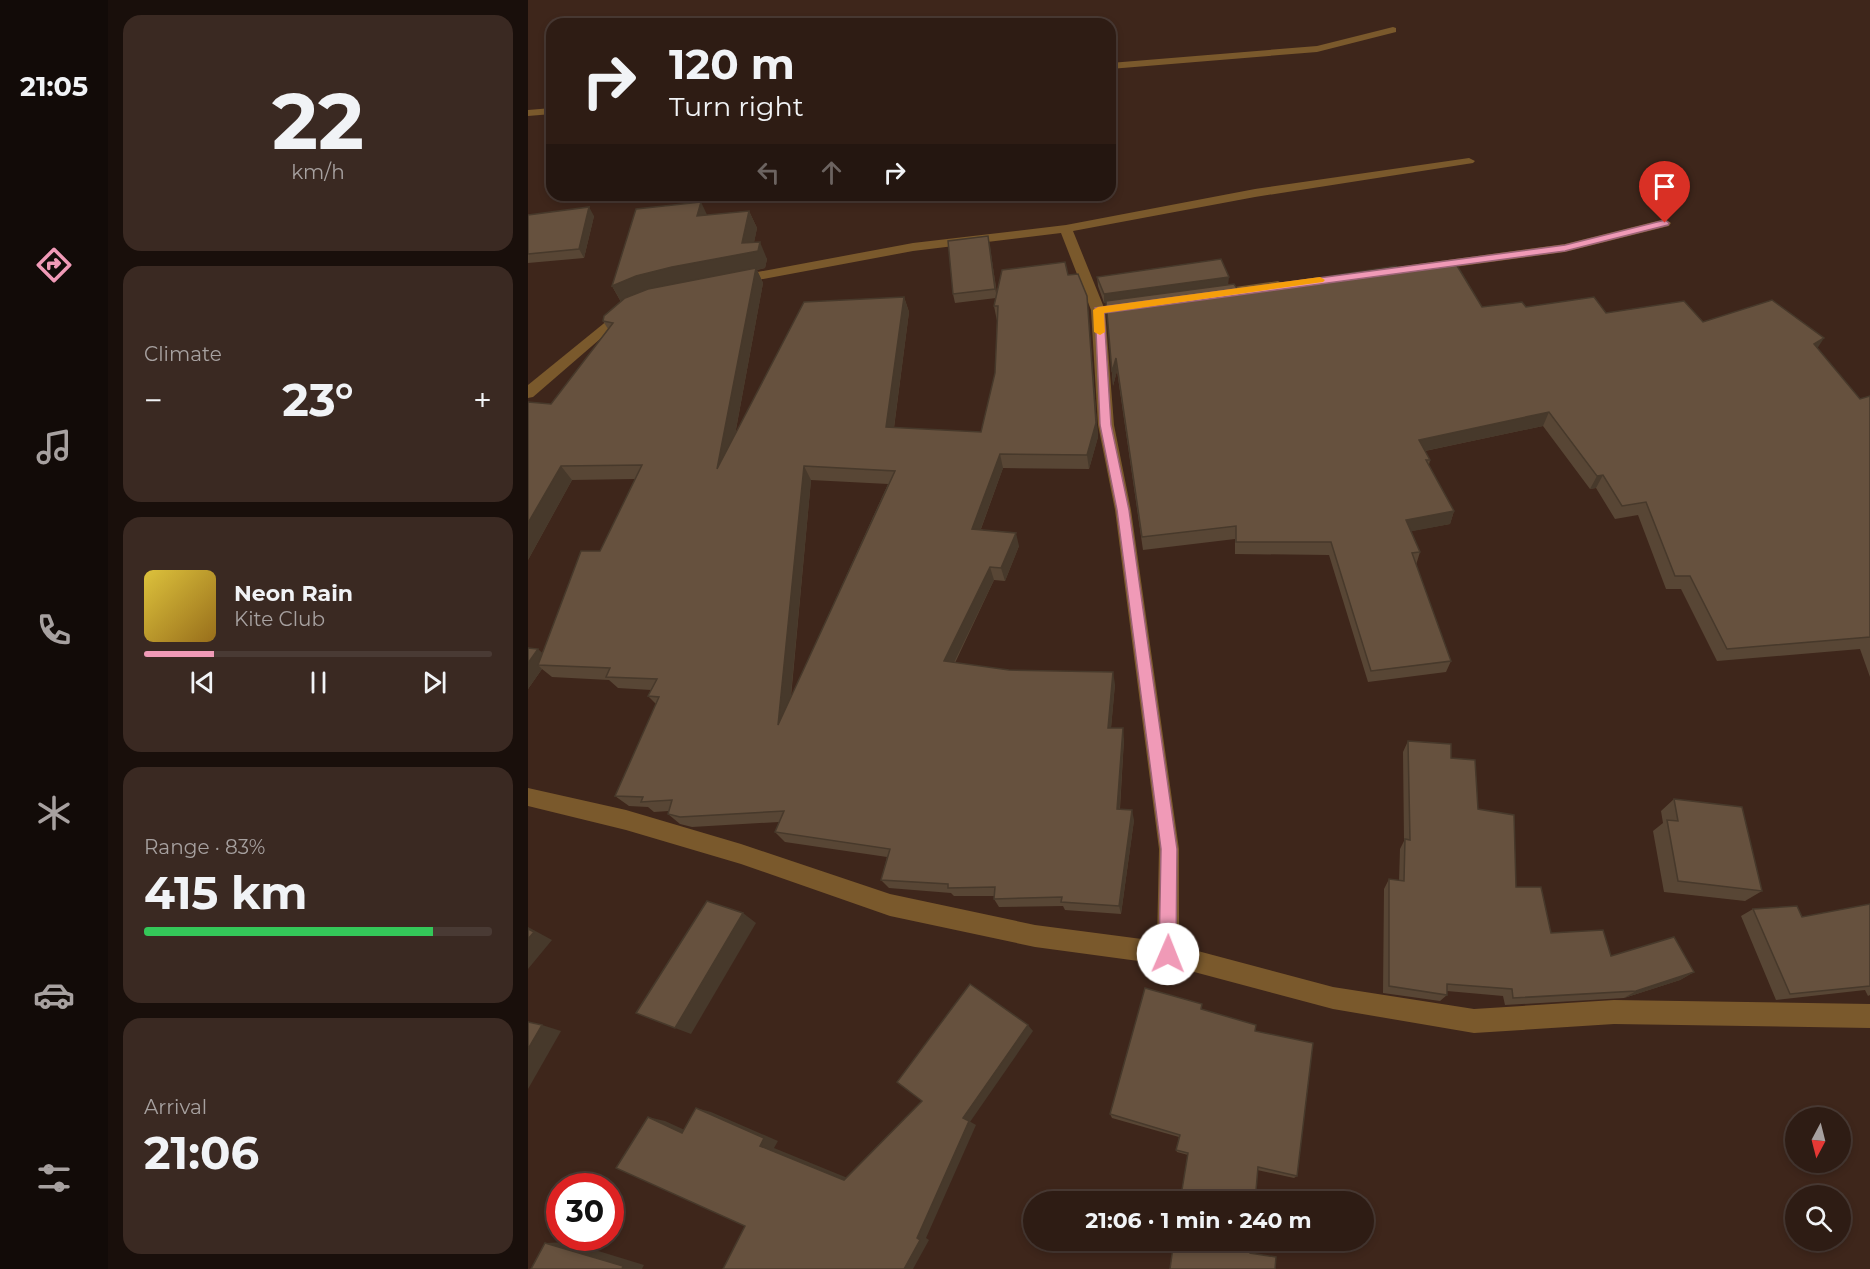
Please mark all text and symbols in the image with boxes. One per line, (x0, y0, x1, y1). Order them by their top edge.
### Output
text: 120 m (669, 38, 795, 90)
icon: right (570, 42, 648, 120)
text: 21:05 (20, 70, 88, 103)
text: 22 (272, 73, 364, 169)
text: Turn right (669, 90, 804, 123)
icon: left (752, 156, 785, 189)
icon: ahead (815, 156, 848, 189)
icon: right (878, 156, 911, 189)
text: km/h (291, 160, 345, 184)
pin (1639, 161, 1690, 223)
icon: arrive (1648, 170, 1681, 203)
icon: directions (33, 244, 75, 286)
text: Climate (144, 342, 222, 366)
text: 23° (282, 372, 354, 427)
text: − (144, 380, 163, 420)
text: + (473, 380, 492, 420)
icon: music (33, 426, 75, 468)
text: Neon Rain (234, 580, 353, 607)
text: Kite Club (234, 607, 325, 631)
icon: phone (33, 609, 75, 651)
icon: previous (186, 666, 219, 699)
icon: pause (302, 666, 335, 699)
icon: next (418, 666, 451, 699)
icon: climate (33, 792, 75, 834)
text: Range · 83% (144, 835, 265, 859)
text: 415 km (144, 865, 308, 920)
position arrow (1136, 922, 1200, 986)
icon: car (33, 974, 75, 1016)
text: Arrival (144, 1095, 207, 1119)
north arrow (1785, 1107, 1851, 1173)
map controls (1785, 1107, 1851, 1251)
text: 21:06 (144, 1125, 259, 1180)
icon: filters (33, 1157, 75, 1199)
speed limit sign: 30 (546, 1173, 624, 1251)
button: search (1785, 1185, 1851, 1251)
text: 21:06 · 1 min · 240 m (1085, 1207, 1312, 1234)

